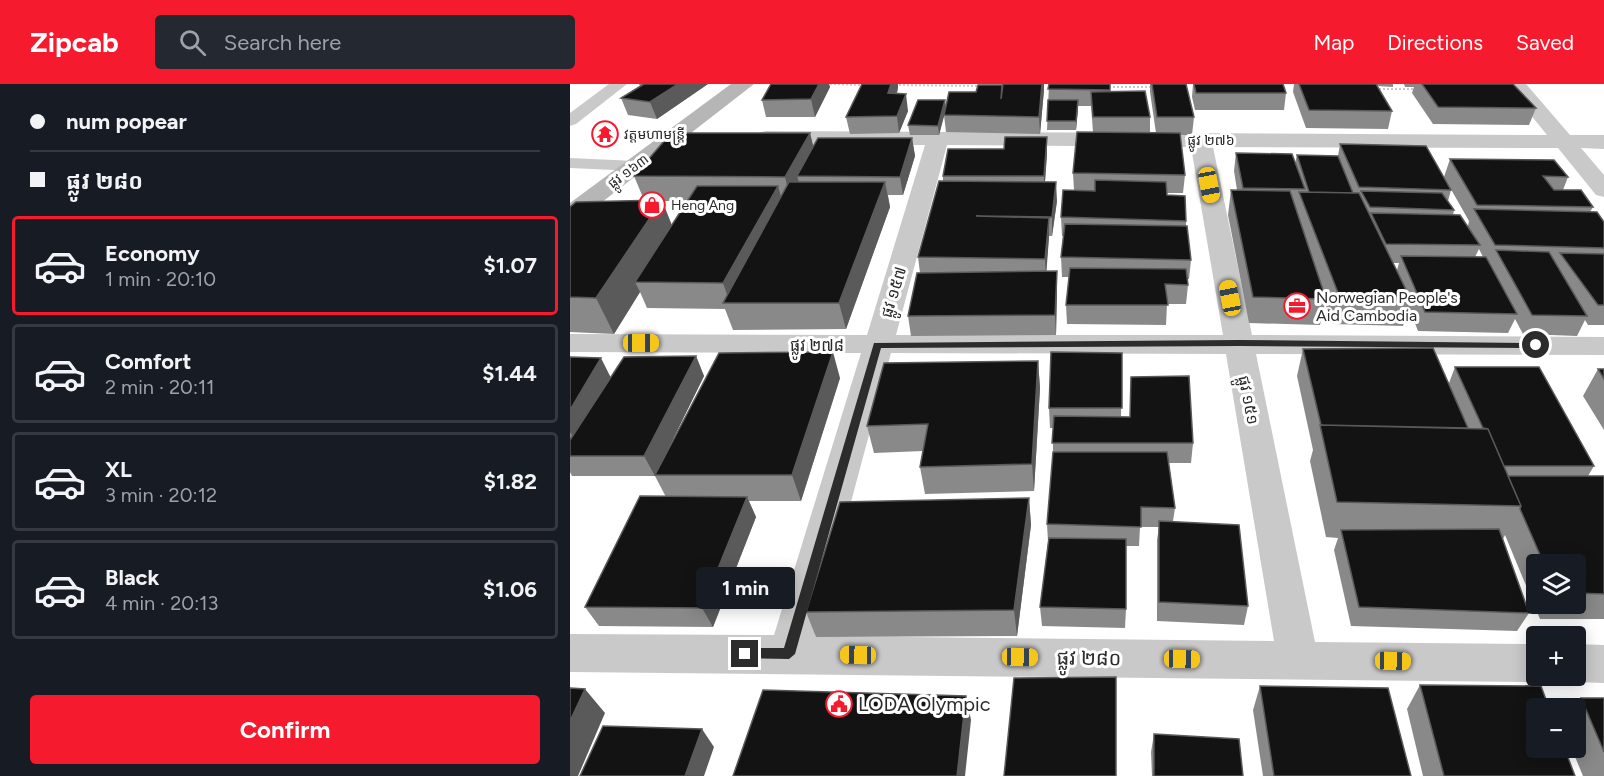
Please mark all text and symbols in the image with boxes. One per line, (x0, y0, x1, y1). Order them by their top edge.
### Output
search box (155, 15, 575, 69)
text: Zipcab (30, 25, 119, 59)
icon: search (176, 26, 209, 59)
text: Search here (224, 29, 341, 56)
text: Map (1313, 30, 1354, 55)
text: Directions (1387, 30, 1483, 55)
text: Saved (1516, 30, 1574, 55)
text: num popear (66, 108, 187, 135)
temple icon: វត្តមហាមន្រ្តី (590, 119, 620, 149)
place label: វត្តមហាមន្រ្តី (624, 126, 685, 146)
street label: ផ្លូវ ២៧៦ (1187, 132, 1235, 152)
street label: ផ្លូវ ១៦៣ (605, 151, 654, 195)
car (1197, 166, 1221, 204)
text: ផ្លូវ ២៨០ (66, 168, 143, 195)
shop icon: Heng Ang (637, 190, 667, 220)
place label: Heng Ang (671, 197, 734, 214)
icon: car (33, 239, 87, 293)
text: Economy (105, 240, 200, 267)
text: $1.07 (484, 252, 537, 279)
street label: ផ្លូវ ១៥៧ (877, 264, 915, 321)
text: 1 min · 20:10 (105, 267, 216, 291)
car (1218, 279, 1242, 317)
place label: Norwegian People's Aid Cambodia (1316, 288, 1458, 325)
office icon: Norwegian People's Aid Cambodia (1282, 291, 1312, 321)
route start (1522, 331, 1549, 358)
car (623, 334, 659, 352)
street label: ផ្លូវ ២៧៨ (790, 336, 844, 360)
icon: car (33, 347, 87, 401)
text: Comfort (105, 348, 191, 375)
text: $1.44 (482, 360, 537, 387)
street label: ផ្លូវ ១៥១ (1230, 374, 1263, 427)
text: 2 min · 20:11 (105, 375, 214, 399)
icon: car (33, 455, 87, 509)
text: XL (105, 456, 132, 483)
text: $1.82 (484, 468, 537, 495)
text: 3 min · 20:12 (105, 483, 217, 507)
map controls (1526, 554, 1586, 758)
button: layers (1526, 554, 1586, 614)
icon: car (33, 563, 87, 617)
text: Black (105, 564, 159, 591)
callout: 1 min (696, 567, 795, 609)
text: $1.06 (483, 576, 537, 603)
text: 1 min (722, 576, 769, 600)
text: 4 min · 20:13 (105, 591, 218, 615)
button: + (1526, 626, 1586, 686)
route end (731, 640, 758, 667)
street label: ផ្លូវ ២៨០ (1056, 645, 1122, 677)
car (840, 646, 876, 664)
car (1002, 648, 1038, 666)
car (1164, 650, 1200, 668)
car (1375, 652, 1411, 670)
public building icon: LODA Olympic (824, 689, 854, 719)
place label: LODA Olympic (858, 692, 991, 716)
button: Confirm (30, 695, 540, 764)
button: − (1526, 698, 1586, 758)

